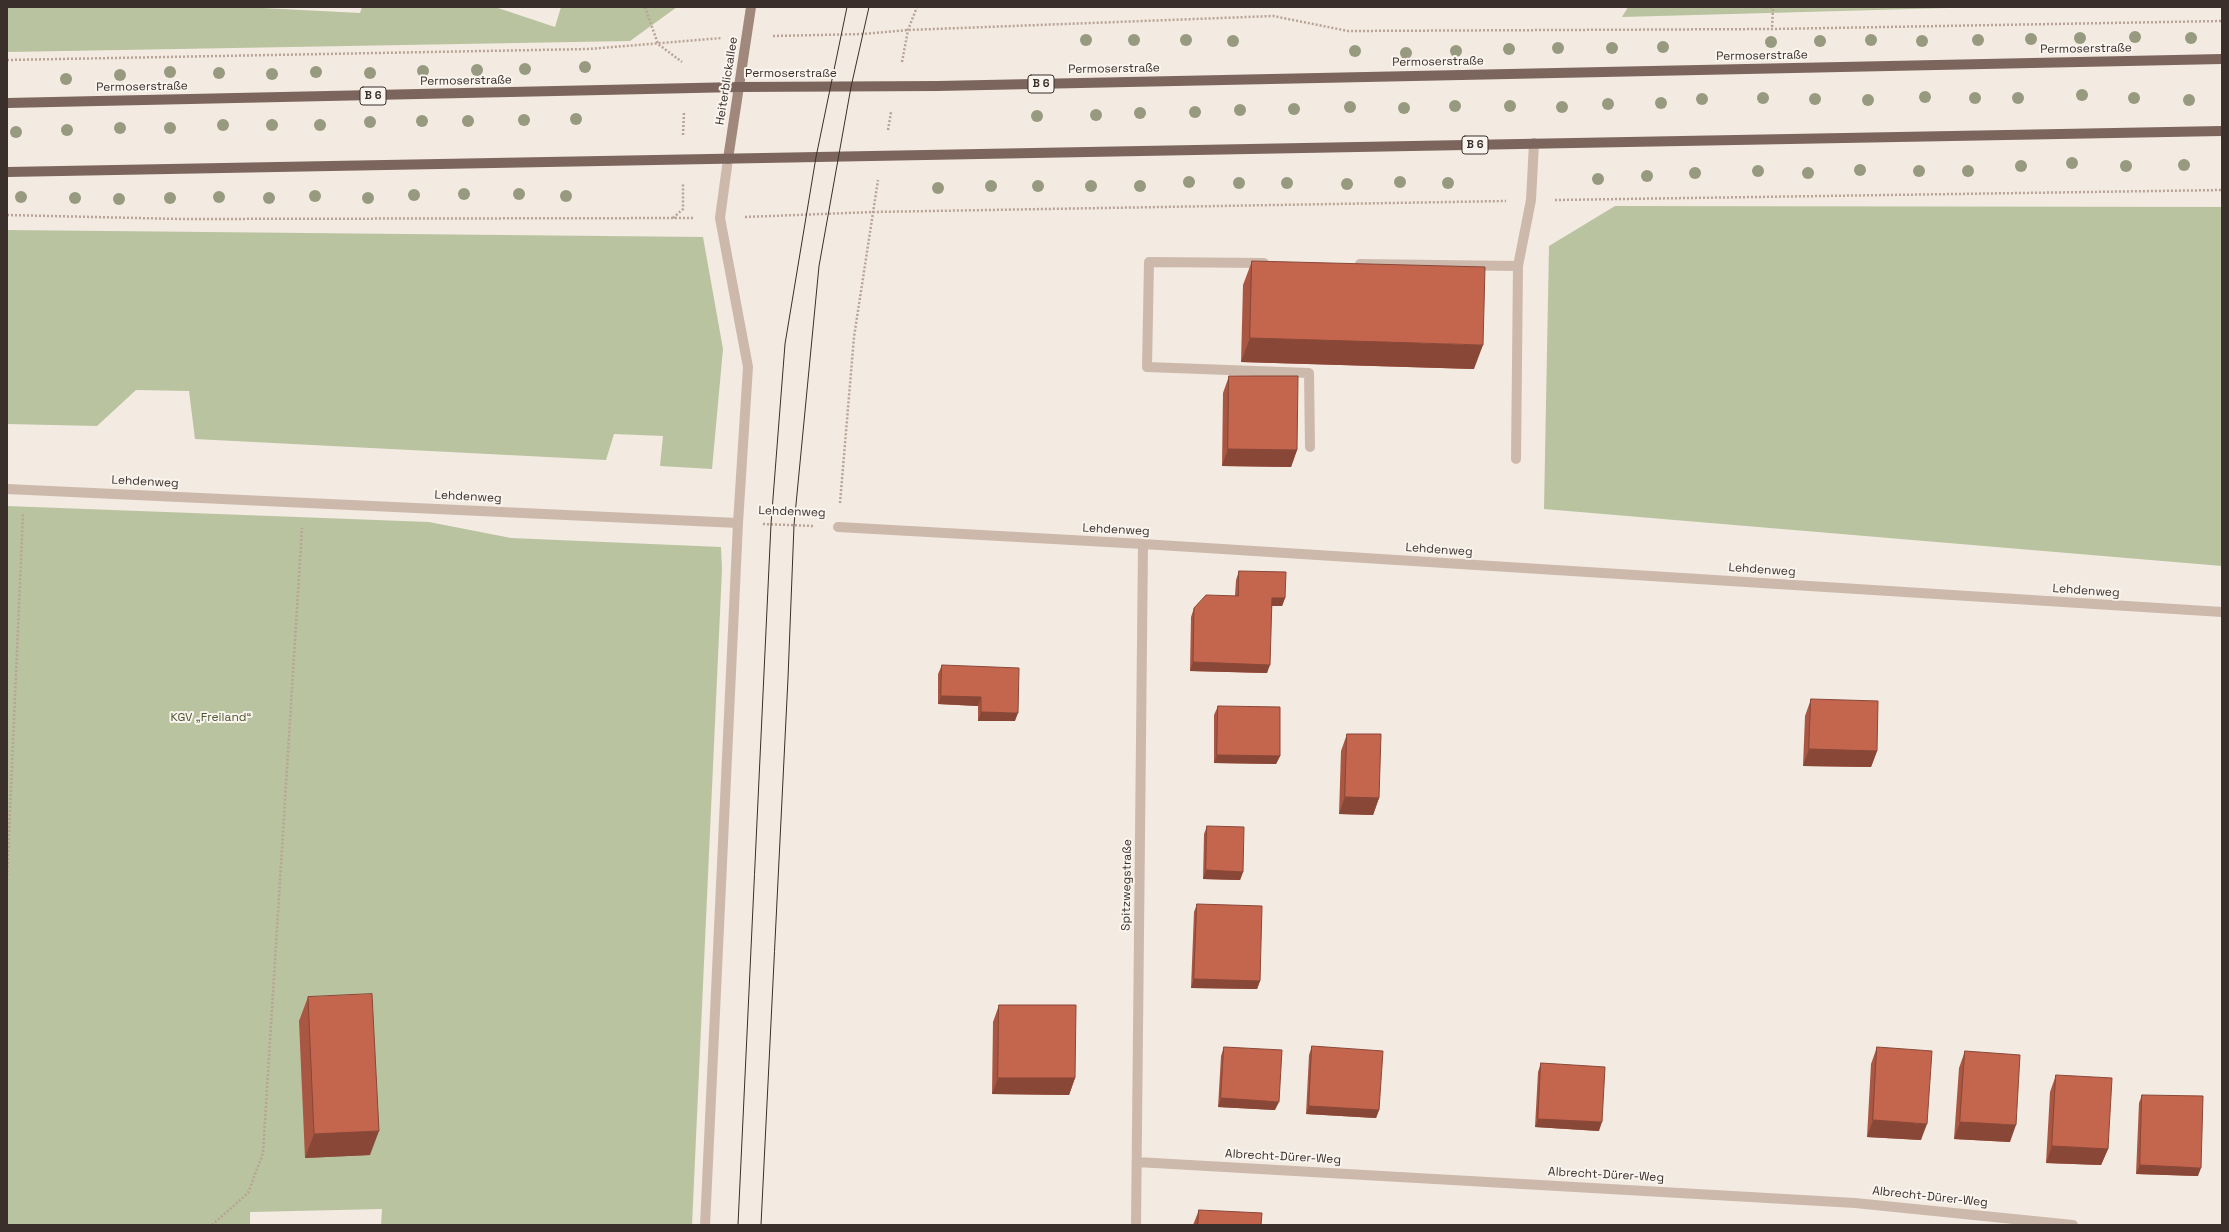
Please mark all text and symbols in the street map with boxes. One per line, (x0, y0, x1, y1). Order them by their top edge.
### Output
street label: Heiterblickallee (713, 36, 741, 126)
street label: Permoserstraße (2040, 41, 2132, 57)
street label: Permoserstraße (1716, 48, 1808, 64)
street label: Permoserstraße (1392, 54, 1484, 70)
street label: Permoserstraße (1068, 61, 1160, 77)
street label: Permoserstraße (745, 67, 837, 81)
street label: Permoserstraße (420, 73, 512, 89)
road number: B 6 (1028, 75, 1054, 93)
street label: Permoserstraße (96, 79, 188, 95)
road number: B 6 (360, 87, 386, 105)
road number: B 6 (1462, 136, 1488, 154)
street label: Lehdenweg (111, 473, 179, 491)
street label: Lehdenweg (434, 488, 502, 506)
street label: Lehdenweg (758, 504, 826, 520)
street label: Lehdenweg (1082, 521, 1150, 539)
street label: Lehdenweg (1405, 540, 1473, 560)
street label: Lehdenweg (1728, 560, 1796, 580)
street label: Lehdenweg (2052, 581, 2120, 601)
park label: KGV „Freiland“ (170, 711, 252, 725)
street label: Spitzwegstraße (1119, 839, 1135, 931)
street label: Albrecht-Dürer-Weg (1225, 1147, 1341, 1167)
street label: Albrecht-Dürer-Weg (1548, 1165, 1664, 1185)
street label: Albrecht-Dürer-Weg (1871, 1184, 1989, 1210)

